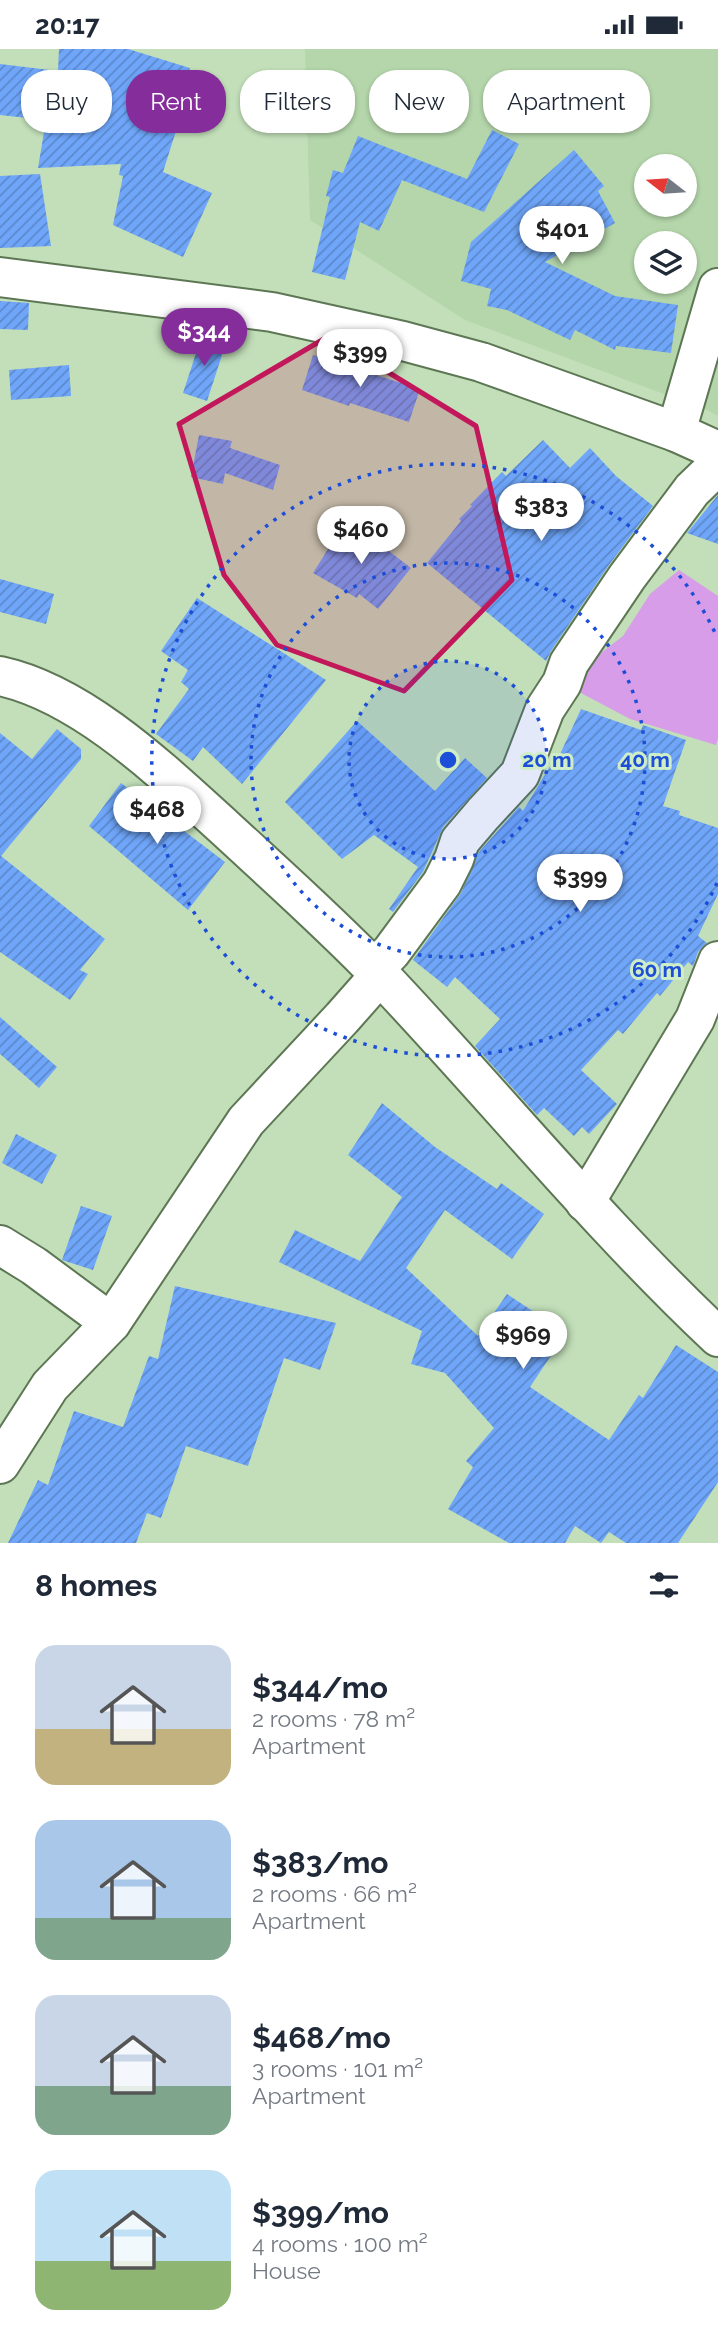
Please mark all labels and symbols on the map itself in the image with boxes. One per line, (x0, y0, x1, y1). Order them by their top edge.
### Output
north arrow (634, 154, 696, 217)
pin: $401 (521, 207, 603, 266)
pin: $344 (163, 309, 245, 368)
pin: $399 (319, 329, 401, 389)
pin: $383 (500, 483, 582, 543)
pin: $460 (320, 507, 402, 566)
text: 20 m (522, 747, 572, 772)
text: 40 m (620, 747, 670, 772)
centre of rings (436, 748, 460, 772)
pin: $468 (116, 787, 198, 846)
pin: $399 (539, 855, 621, 914)
text: 60 m (632, 957, 682, 982)
pin: $969 (482, 1311, 564, 1371)

